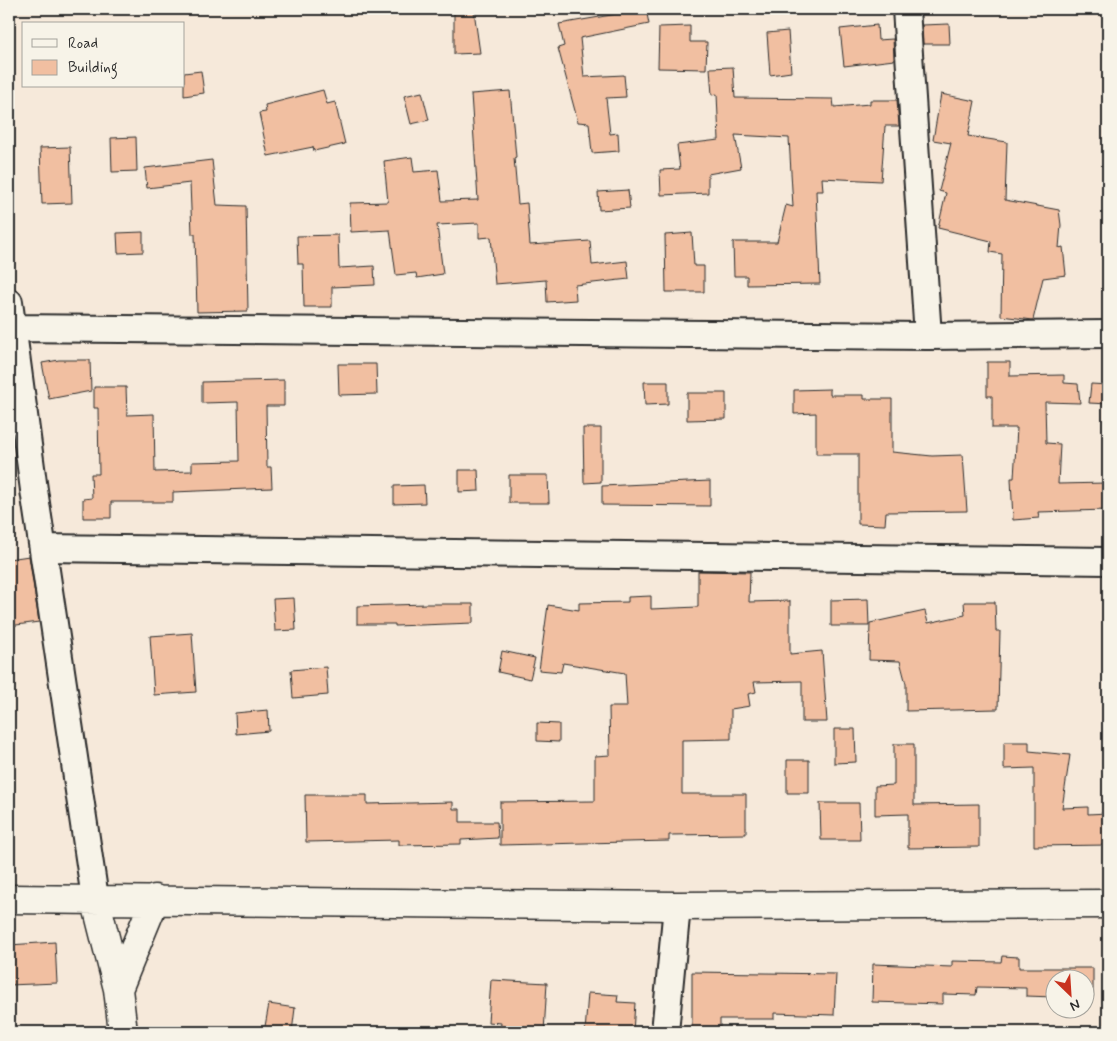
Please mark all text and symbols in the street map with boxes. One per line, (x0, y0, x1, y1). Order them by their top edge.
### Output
legend (22, 22, 185, 88)
text: Road (68, 34, 98, 54)
text: Building (68, 58, 118, 79)
north arrow (1044, 968, 1094, 1018)
text: N (1067, 995, 1083, 1015)

